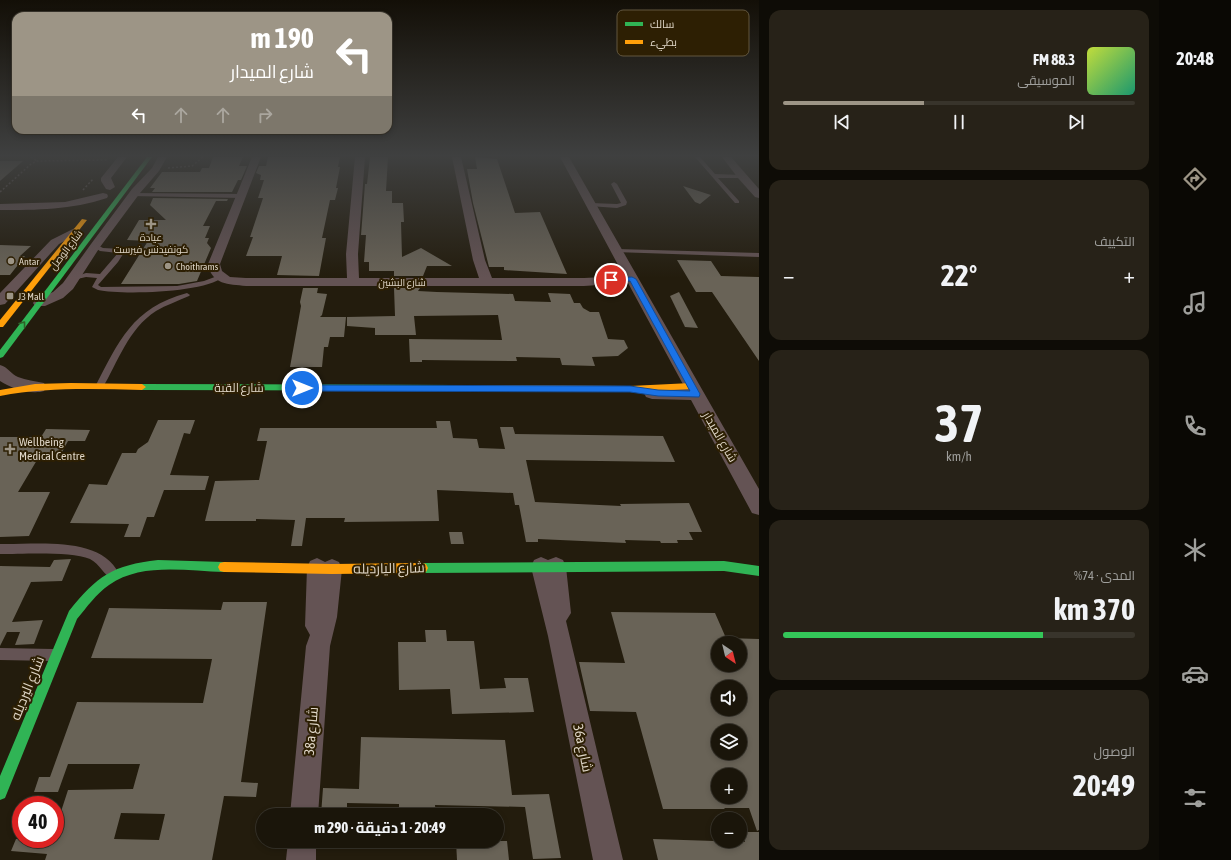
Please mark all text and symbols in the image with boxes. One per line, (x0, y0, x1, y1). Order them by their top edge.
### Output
legend (617, 10, 749, 56)
text: سالك (650, 18, 674, 30)
text: 190 m (251, 22, 314, 54)
icon: left (328, 28, 380, 80)
text: بطيء (650, 36, 677, 51)
text: 20:48 (1176, 48, 1214, 69)
text: 88.3 FM (1033, 51, 1075, 68)
text: شارع الميدار (230, 61, 314, 82)
text: الموسيقى (1017, 73, 1075, 88)
icon: left (128, 104, 150, 126)
icon: ahead (170, 104, 192, 126)
icon: ahead (212, 104, 234, 126)
icon: right (254, 104, 276, 126)
icon: previous (831, 111, 853, 133)
icon: pause (948, 111, 970, 133)
icon: next (1065, 111, 1087, 133)
icon: directions (1181, 165, 1209, 193)
marker: عيادة كونفيدنس فيرست (145, 218, 157, 230)
street label: شارع الوصل (47, 228, 85, 273)
place label: عيادة كونفيدنس فيرست (114, 232, 188, 256)
text: التكييف (1094, 234, 1135, 249)
marker: Antar (6, 256, 16, 266)
place label: Antar (19, 256, 40, 267)
text: 22° (941, 258, 977, 292)
marker: Choithrams (163, 261, 173, 271)
place label: Choithrams (176, 261, 219, 272)
text: − (783, 262, 794, 288)
text: + (1124, 262, 1135, 288)
pin (594, 263, 628, 297)
icon: arrive (600, 269, 622, 291)
street label: شارع البشين (378, 277, 426, 289)
icon: music (1181, 289, 1209, 317)
marker: J3 Mall (5, 291, 15, 301)
place label: J3 Mall (18, 291, 44, 302)
one-way arrow (19, 322, 26, 329)
position arrow (281, 367, 323, 409)
street label: شارع القبة (214, 381, 264, 396)
text: 37 (935, 393, 983, 453)
street label: شارع الميدار (699, 408, 740, 465)
icon: phone (1181, 412, 1209, 440)
place label: Wellbeing Medical Centre (19, 435, 85, 463)
marker: Wellbeing Medical Centre (4, 443, 16, 455)
text: km/h (946, 449, 972, 464)
icon: climate (1181, 536, 1209, 564)
street label: شارع اليارديله (353, 559, 425, 578)
text: المدى · 74% (1074, 568, 1135, 583)
text: 370 km (1054, 592, 1135, 626)
north arrow (711, 636, 747, 672)
map controls (711, 636, 747, 848)
street label: شارع اليرديله (7, 654, 48, 723)
icon: car (1181, 660, 1209, 688)
button: sound (711, 680, 747, 716)
street label: 38a شارع (301, 706, 322, 756)
street label: 36a شارع (569, 723, 596, 774)
button: layers (711, 724, 747, 760)
text: الوصول (1094, 744, 1135, 759)
button: + (711, 768, 747, 804)
text: 20:49 (1073, 768, 1135, 802)
icon: filters (1181, 784, 1209, 812)
speed limit sign: 40 (12, 796, 64, 848)
button: − (711, 812, 747, 848)
text: 20:49 · 1 دقيقة · 290 m (314, 819, 446, 836)

